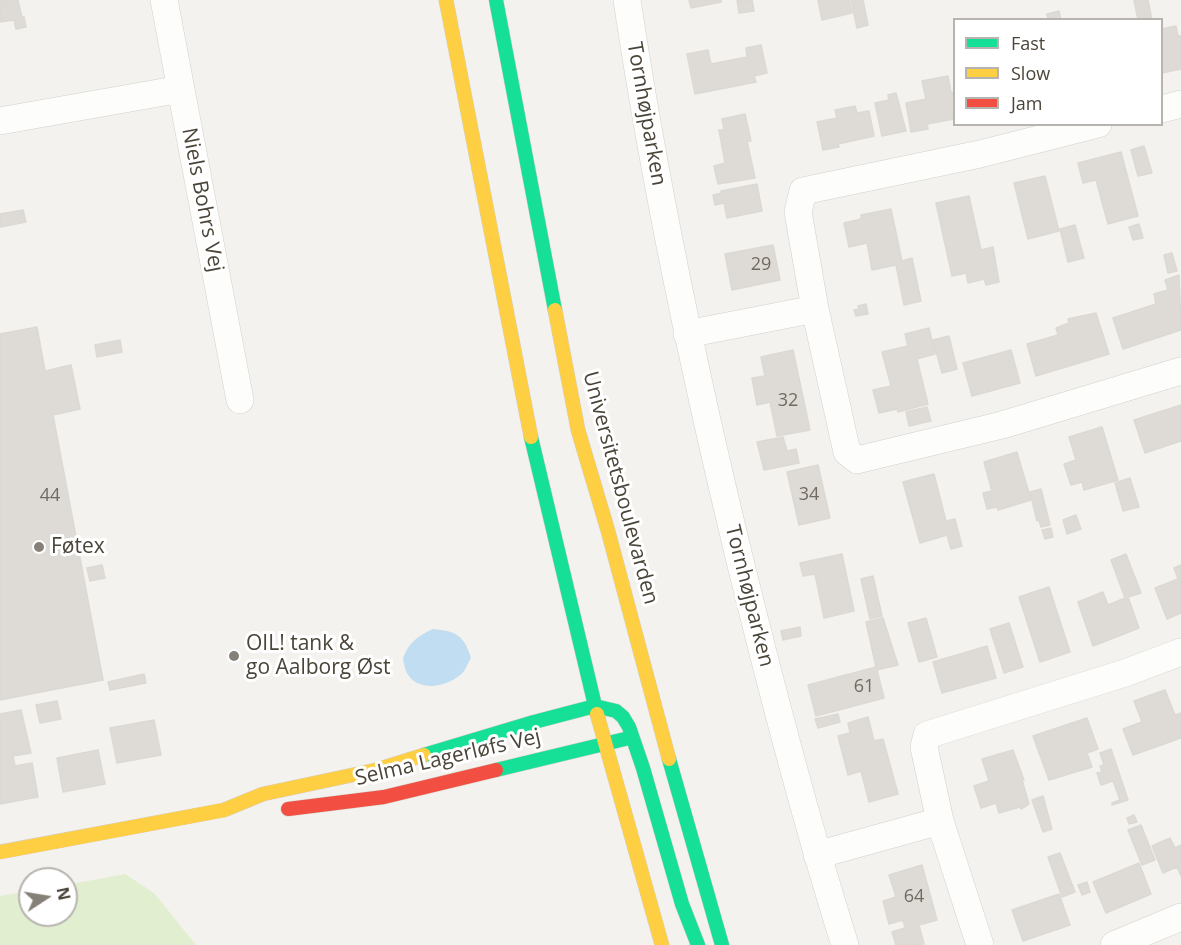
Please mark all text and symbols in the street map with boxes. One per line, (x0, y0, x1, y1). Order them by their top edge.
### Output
legend (953, 18, 1163, 126)
text: Fast (1011, 31, 1045, 55)
street label: Tornhøjparken (621, 40, 671, 188)
text: Slow (1011, 61, 1050, 85)
text: Jam (1011, 91, 1043, 115)
street label: Niels Bohrs Vej (176, 126, 228, 274)
house number: 29 (751, 254, 771, 276)
street label: Universitetsboulevarden (577, 369, 663, 607)
house number: 32 (778, 390, 798, 412)
house number: 34 (799, 484, 819, 506)
house number: 44 (40, 485, 60, 507)
street label: Tornhøjparken (719, 522, 779, 670)
place label: Føtex (51, 534, 105, 560)
marker: Føtex (32, 540, 46, 554)
place label: OIL! tank & go Aalborg Øst (246, 631, 390, 681)
marker: OIL! tank & go Aalborg Øst (227, 649, 241, 663)
house number: 61 (854, 676, 874, 698)
street label: Selma Lagerløfs Vej (353, 724, 543, 792)
north arrow (18, 867, 78, 927)
text: N (52, 885, 76, 902)
house number: 64 (904, 886, 924, 908)

